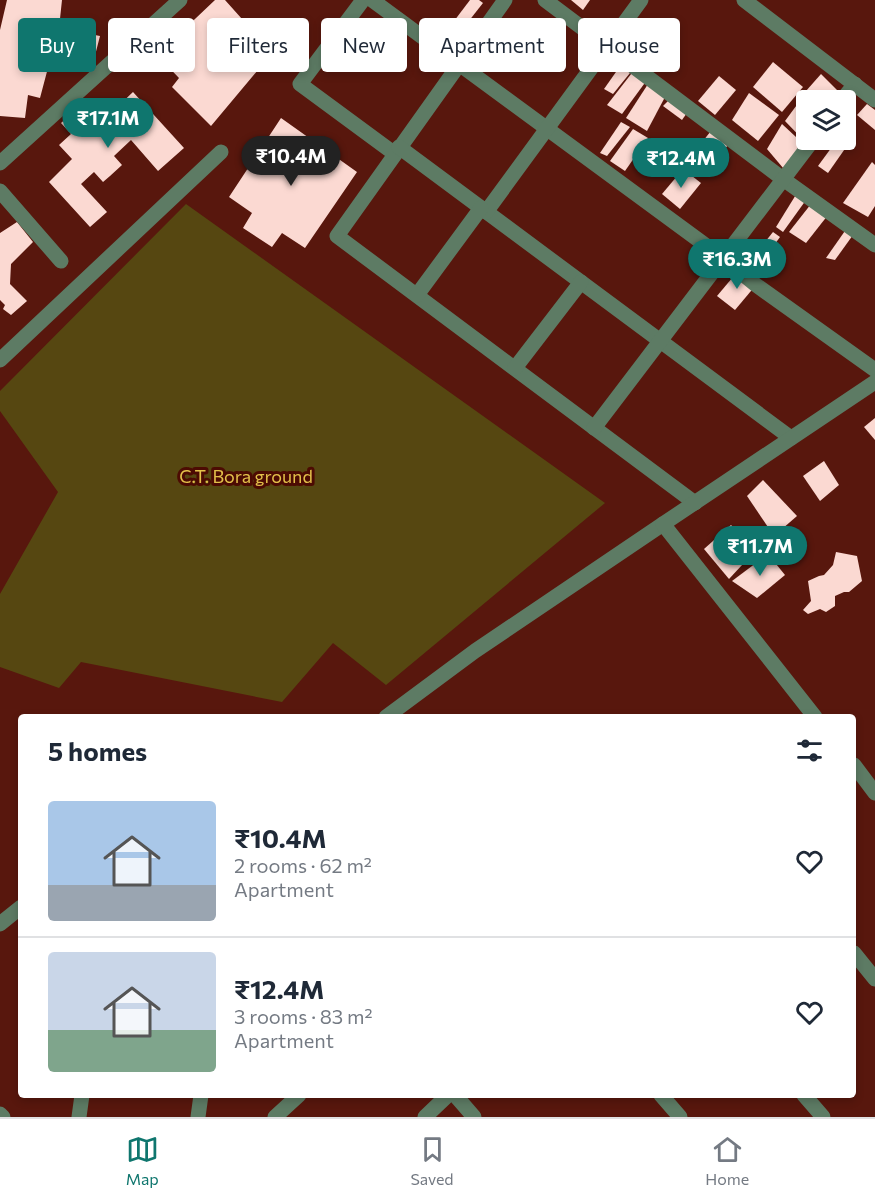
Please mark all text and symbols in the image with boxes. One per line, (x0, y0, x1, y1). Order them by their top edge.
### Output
chip: Buy (18, 18, 96, 72)
chip: Rent (108, 18, 195, 72)
chip: Filters (207, 18, 309, 72)
chip: New (321, 18, 407, 72)
chip: Apartment (419, 18, 566, 72)
chip: House (578, 18, 680, 72)
map controls (796, 90, 856, 150)
button: layers (796, 90, 856, 150)
pin: ₹17.1M (59, 98, 157, 149)
text: ₹17.1M (77, 105, 139, 129)
pin: ₹10.4M (242, 136, 340, 187)
pin: ₹12.4M (632, 138, 730, 189)
text: ₹10.4M (255, 143, 327, 167)
text: ₹12.4M (646, 145, 716, 169)
pin: ₹16.3M (688, 239, 786, 290)
text: ₹16.3M (702, 246, 772, 270)
park label: C.T. Bora ground (179, 465, 313, 487)
pin: ₹11.7M (711, 526, 809, 577)
text: ₹11.7M (727, 533, 793, 557)
icon: filters (793, 734, 826, 767)
text: 5 homes (48, 735, 147, 766)
text: ₹10.4M (234, 822, 326, 853)
icon: home (96, 825, 168, 897)
icon: heart (793, 845, 826, 878)
text: 2 rooms · 62 m² (234, 853, 372, 877)
text: Apartment (234, 877, 334, 901)
text: ₹12.4M (234, 973, 324, 1004)
icon: home (96, 976, 168, 1048)
icon: heart (793, 996, 826, 1029)
text: 3 rooms · 83 m² (234, 1004, 373, 1028)
text: Apartment (234, 1028, 334, 1052)
tab: Map (126, 1133, 159, 1188)
tab: Saved (410, 1133, 454, 1188)
tab: Home (705, 1133, 749, 1188)

